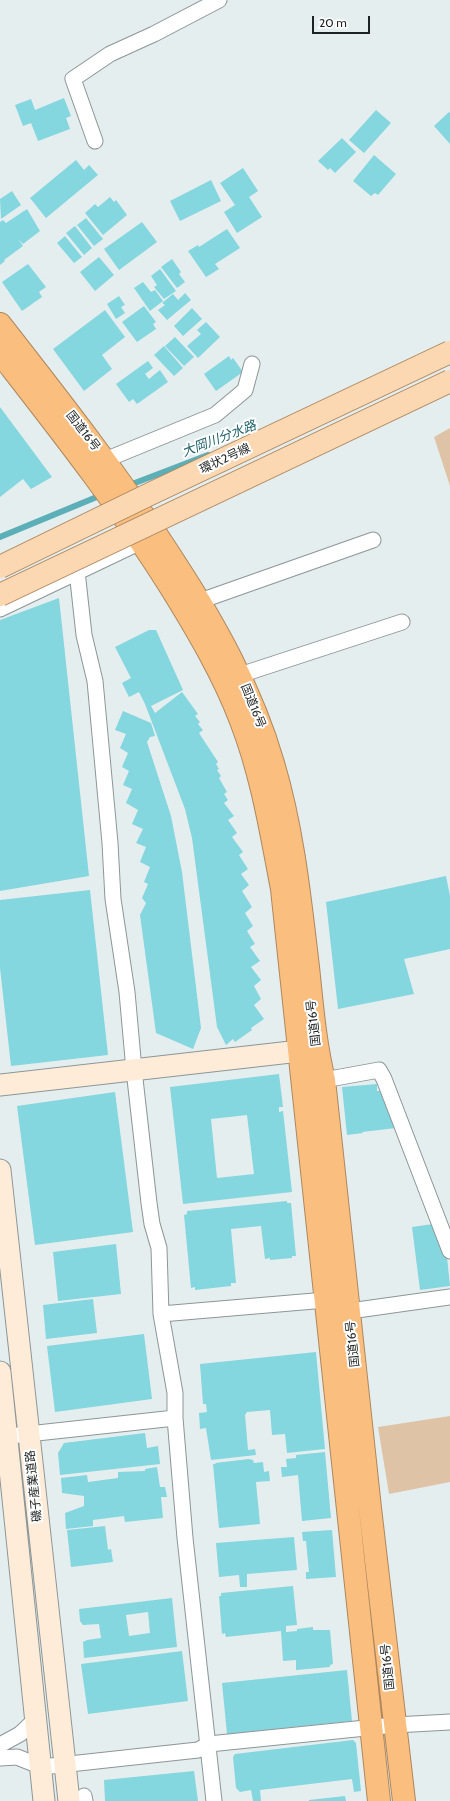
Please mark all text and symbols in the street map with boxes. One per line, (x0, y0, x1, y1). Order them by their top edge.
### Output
scale bar (314, 8, 372, 34)
text: 20 m (319, 15, 347, 30)
street label: 国道16号 (63, 408, 103, 454)
water label: 大岡川分水路 (180, 418, 258, 460)
street label: 環状2号線 (197, 441, 253, 477)
street label: 国道16号 (238, 682, 268, 730)
street label: 国道16号 (304, 999, 324, 1047)
street label: 国道16号 (343, 1320, 363, 1368)
street label: 磯子産業道路 (23, 1449, 45, 1523)
street label: 国道16号 (378, 1643, 398, 1691)

